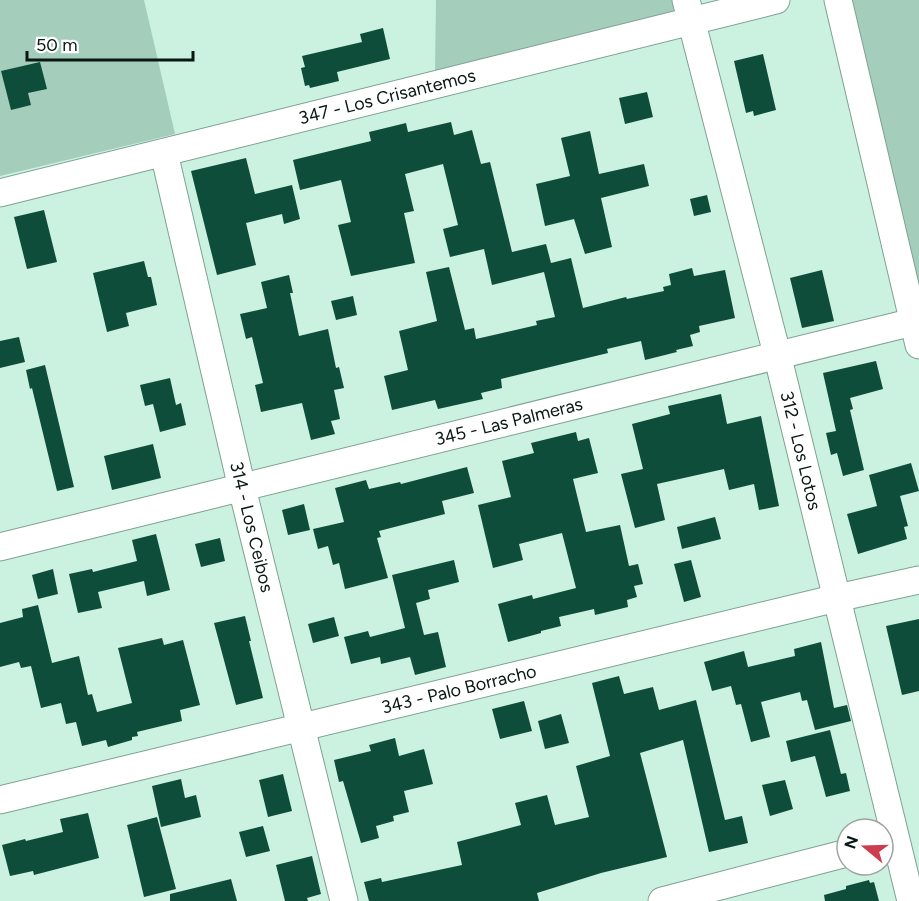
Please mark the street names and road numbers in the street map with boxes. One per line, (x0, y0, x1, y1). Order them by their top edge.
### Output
street label: 347 - Los Crisantemos (297, 64, 478, 129)
street label: 312 - Los Lotos (775, 389, 826, 512)
street label: 345 - Las Palmeras (433, 393, 585, 450)
street label: 314 - Los Ceibos (225, 459, 278, 595)
street label: 343 - Palo Borracho (379, 660, 538, 719)

